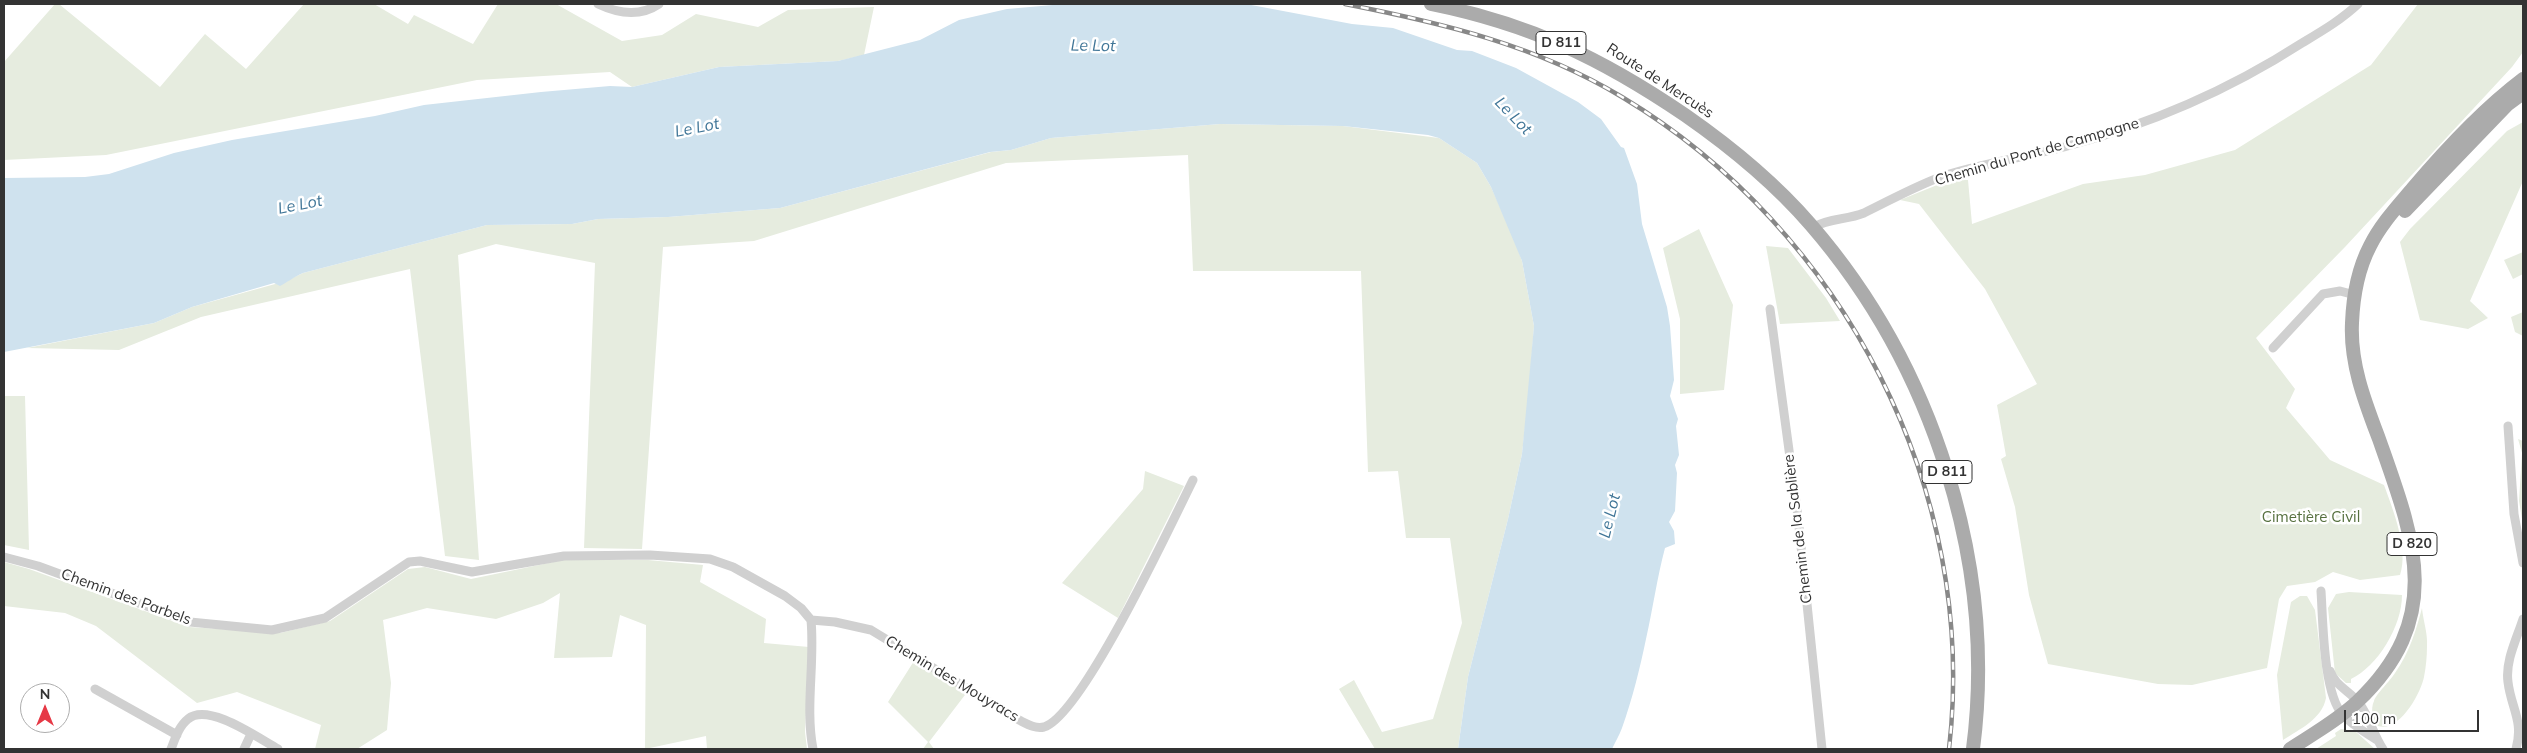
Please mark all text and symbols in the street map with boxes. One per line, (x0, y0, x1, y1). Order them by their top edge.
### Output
road number: D 811 (1536, 32, 1586, 54)
water label: Le Lot (1070, 36, 1116, 56)
street label: Route de Mercuès (1603, 40, 1717, 122)
water label: Le Lot (1491, 93, 1535, 139)
water label: Le Lot (673, 114, 721, 142)
street label: Chemin du Pont de Campagne (1933, 114, 2141, 190)
water label: Le Lot (276, 191, 324, 219)
street label: Chemin de la Sablière (1780, 453, 1816, 605)
road number: D 811 (1922, 461, 1972, 484)
water label: Le Lot (1595, 492, 1625, 540)
park label: Cimetière Civil (2262, 508, 2360, 526)
road number: D 820 (2387, 532, 2437, 556)
street label: Chemin des Parbels (58, 565, 194, 629)
street label: Chemin des Mouyracs (882, 632, 1022, 726)
north arrow (20, 683, 70, 733)
text: N (40, 685, 50, 703)
scale bar (2347, 700, 2482, 732)
text: 100 m (2352, 709, 2396, 728)

